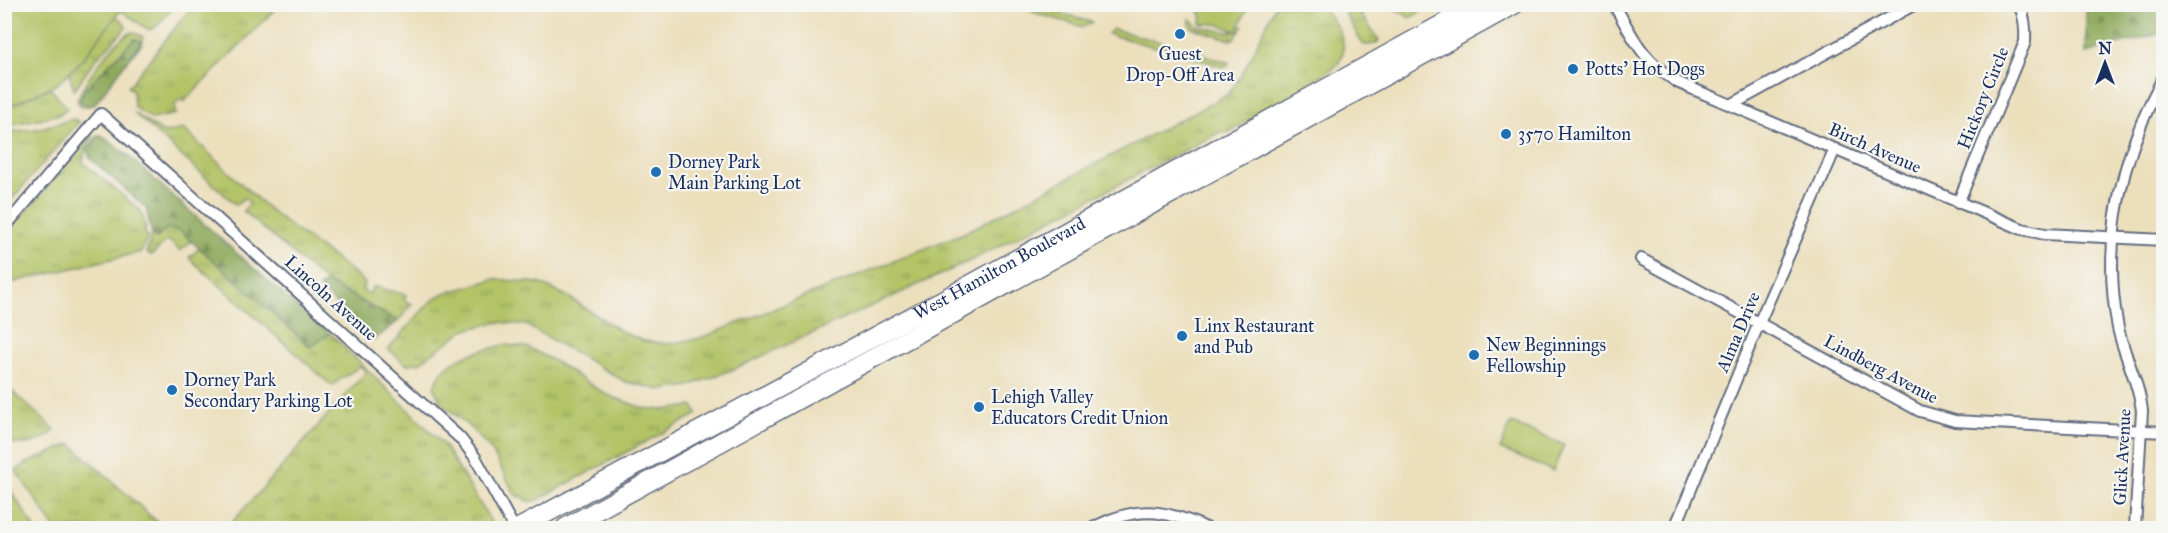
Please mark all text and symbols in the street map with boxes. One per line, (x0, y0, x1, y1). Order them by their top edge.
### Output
marker: Guest Drop-Off Area (1173, 27, 1187, 41)
north arrow (2075, 33, 2135, 93)
text: N (2098, 39, 2112, 58)
place label: Guest Drop-Off Area (1126, 43, 1235, 86)
street label: Hickory Circle (1953, 44, 2013, 152)
place label: Potts' Hot Dogs (1585, 58, 1705, 81)
marker: Potts' Hot Dogs (1566, 62, 1580, 76)
street label: Birch Avenue (1825, 118, 1925, 178)
place label: 3570 Hamilton (1518, 123, 1631, 145)
marker: 3570 Hamilton (1499, 127, 1513, 141)
place label: Dorney Park Main Parking Lot (668, 151, 802, 195)
marker: Dorney Park Main Parking Lot (649, 165, 663, 179)
street label: West Hamilton Boulevard (910, 212, 1089, 325)
street label: Lincoln Avenue (280, 251, 382, 345)
street label: Alma Drive (1711, 288, 1765, 376)
place label: Linx Restaurant and Pub (1194, 315, 1315, 358)
marker: Linx Restaurant and Pub (1175, 329, 1189, 343)
street label: Lindberg Avenue (1820, 330, 1942, 409)
place label: New Beginnings Fellowship (1486, 334, 1606, 377)
marker: New Beginnings Fellowship (1467, 348, 1481, 362)
place label: Dorney Park Secondary Parking Lot (184, 369, 353, 413)
marker: Dorney Park Secondary Parking Lot (165, 383, 179, 397)
place label: Lehigh Valley Educators Credit Union (991, 386, 1169, 429)
marker: Lehigh Valley Educators Credit Union (972, 400, 986, 414)
street label: Glick Avenue (2108, 408, 2136, 506)

